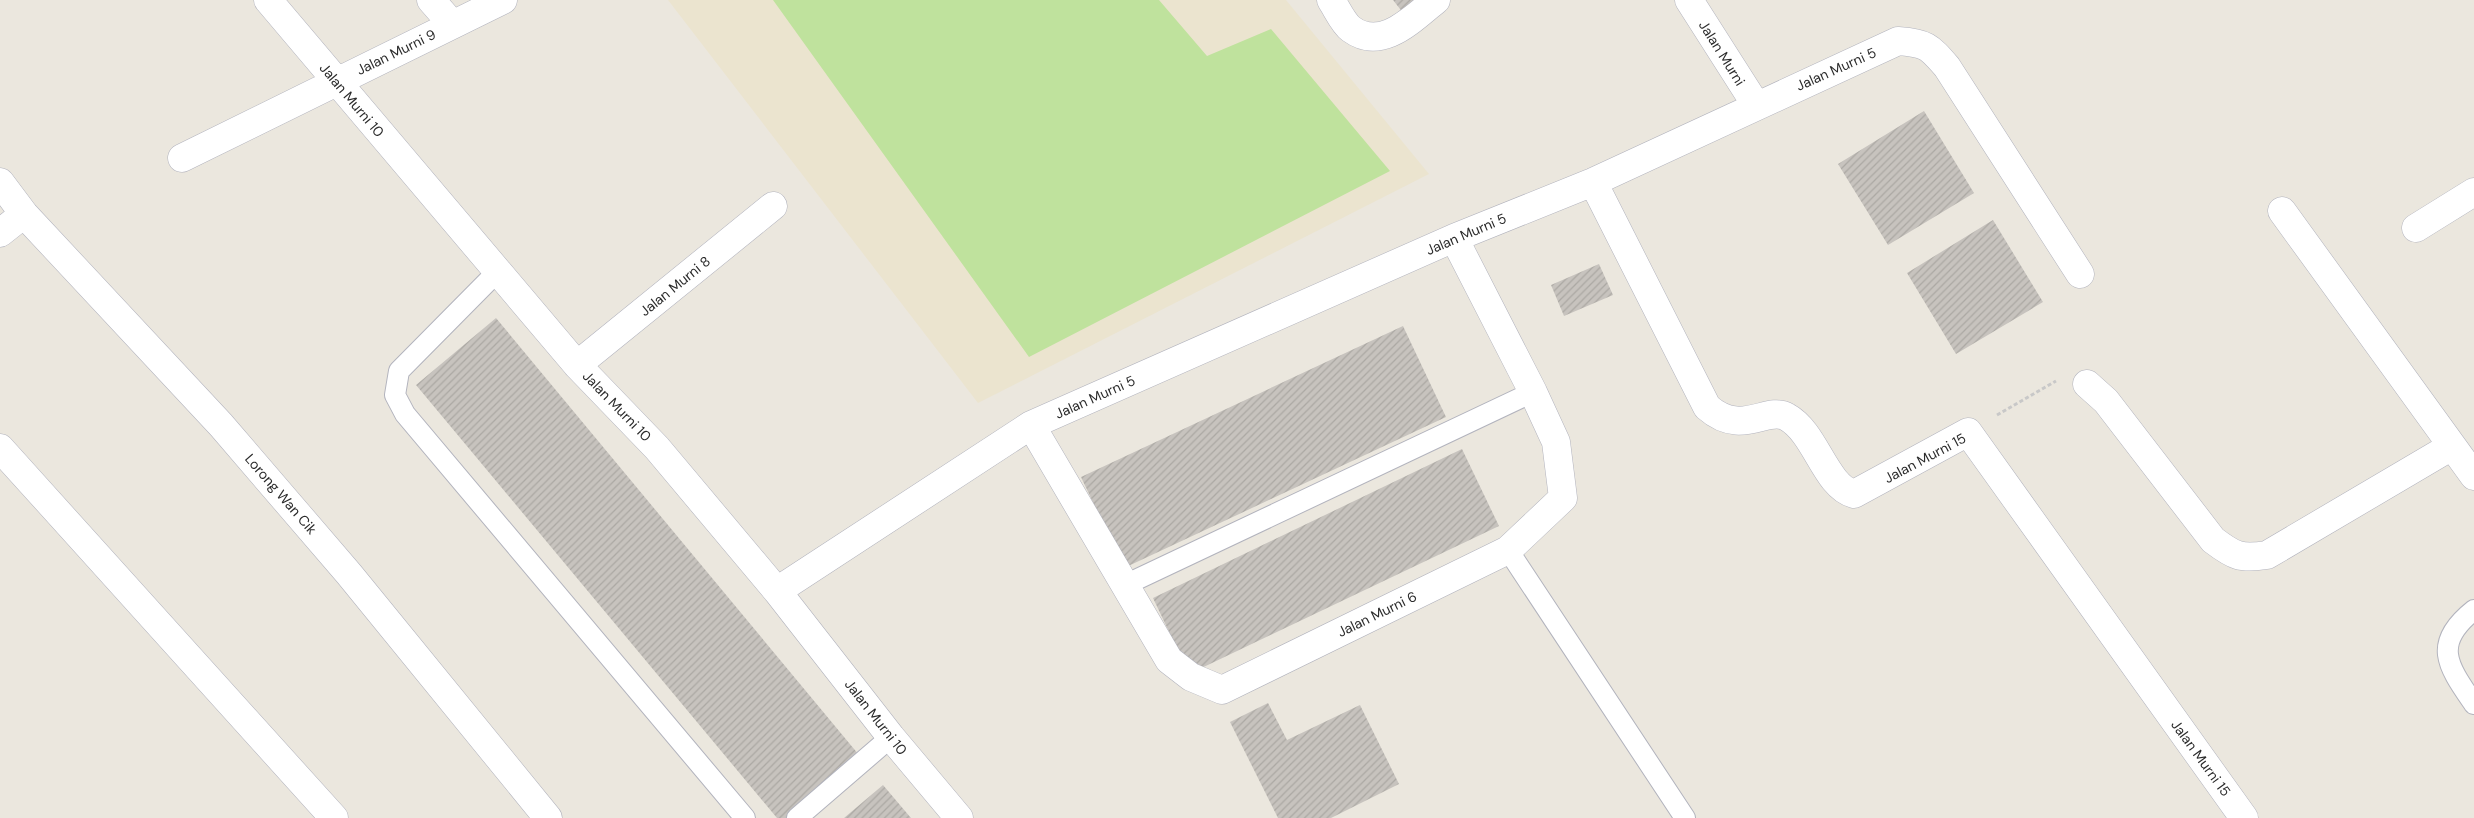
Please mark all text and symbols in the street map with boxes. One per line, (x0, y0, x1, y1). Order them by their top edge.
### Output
street label: Jalan Murni (1695, 17, 1749, 89)
street label: Jalan Murni 9 (353, 25, 439, 79)
street label: Jalan Murni 5 (1793, 43, 1879, 95)
street label: Jalan Murni 10 (316, 59, 388, 141)
street label: Jalan Murni 5 (1423, 209, 1509, 259)
street label: Jalan Murni 8 (636, 252, 714, 320)
street label: Jalan Murni 10 (579, 367, 655, 445)
street label: Jalan Murni 5 (1052, 371, 1138, 423)
street label: Jalan Murni 15 (1881, 429, 1969, 487)
street label: Lorong Wan Cik (241, 450, 321, 538)
street label: Jalan Murni 6 (1334, 587, 1420, 641)
street label: Jalan Murni 10 (841, 676, 911, 758)
street label: Jalan Murni 15 (2167, 716, 2235, 800)

